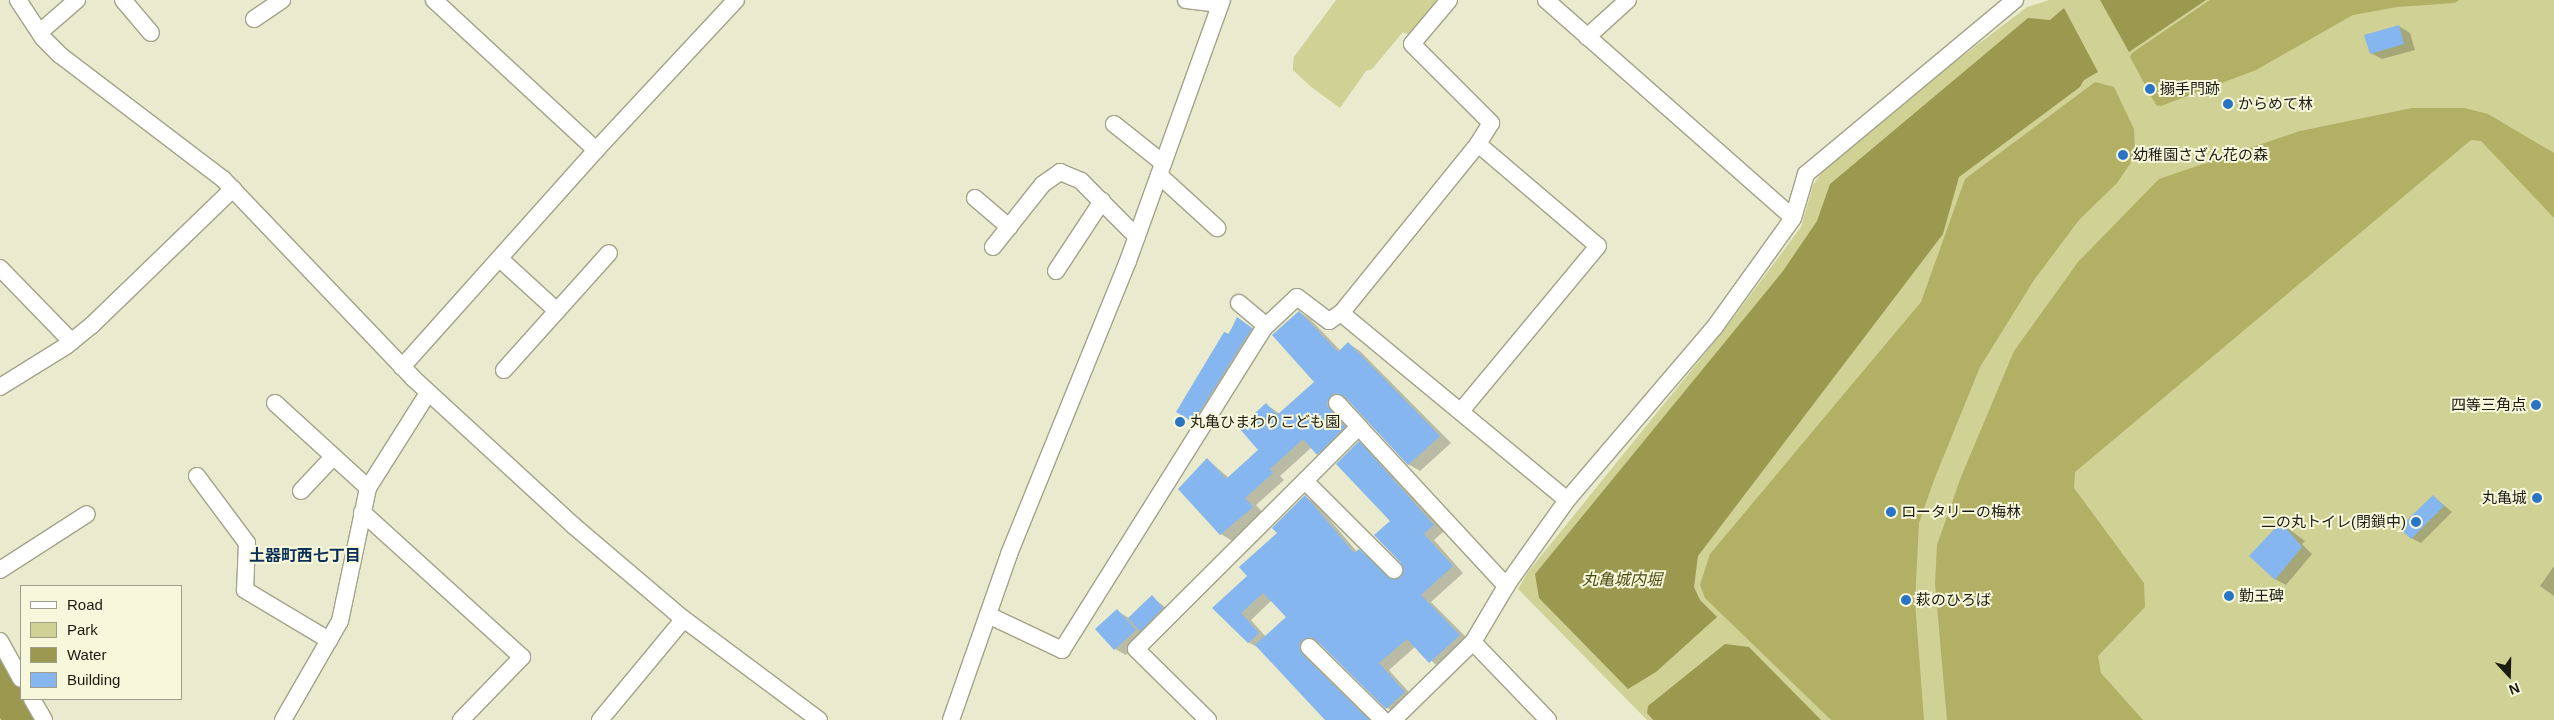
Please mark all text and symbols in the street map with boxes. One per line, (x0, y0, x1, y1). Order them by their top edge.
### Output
place label: 搦手門跡 (2160, 80, 2220, 98)
marker: 搦手門跡 (2144, 83, 2156, 95)
place label: からめて林 (2238, 95, 2313, 113)
marker: からめて林 (2222, 98, 2234, 110)
place label: 幼稚園さざん花の森 (2133, 146, 2268, 164)
marker: 幼稚園さざん花の森 (2117, 149, 2129, 161)
place label: 四等三角点 (2451, 396, 2526, 414)
marker: 四等三角点 (2530, 399, 2542, 411)
place label: 丸亀ひまわりこども園 (1190, 413, 1340, 431)
marker: 丸亀ひまわりこども園 (1174, 416, 1186, 428)
place label: 丸亀城 (2482, 489, 2527, 507)
marker: 丸亀城 (2531, 492, 2543, 504)
place label: ロータリーの梅林 (1901, 503, 2021, 521)
marker: ロータリーの梅林 (1885, 506, 1897, 518)
place label: 二の丸トイレ(閉鎖中) (2261, 513, 2406, 531)
marker: 二の丸トイレ(閉鎖中) (2410, 516, 2422, 528)
district label: 土器町西七丁目 (249, 546, 361, 566)
water label: 丸亀城内堀 (1582, 570, 1662, 590)
legend (20, 585, 182, 700)
place label: 勤王碑 (2239, 587, 2284, 605)
marker: 勤王碑 (2223, 590, 2235, 602)
place label: 萩のひろば (1916, 591, 1991, 609)
marker: 萩のひろば (1900, 594, 1912, 606)
text: Road (67, 596, 103, 613)
text: Park (67, 621, 98, 638)
text: Water (67, 646, 106, 663)
north arrow (2484, 650, 2534, 700)
text: Building (67, 671, 120, 688)
text: N (2507, 680, 2522, 698)

